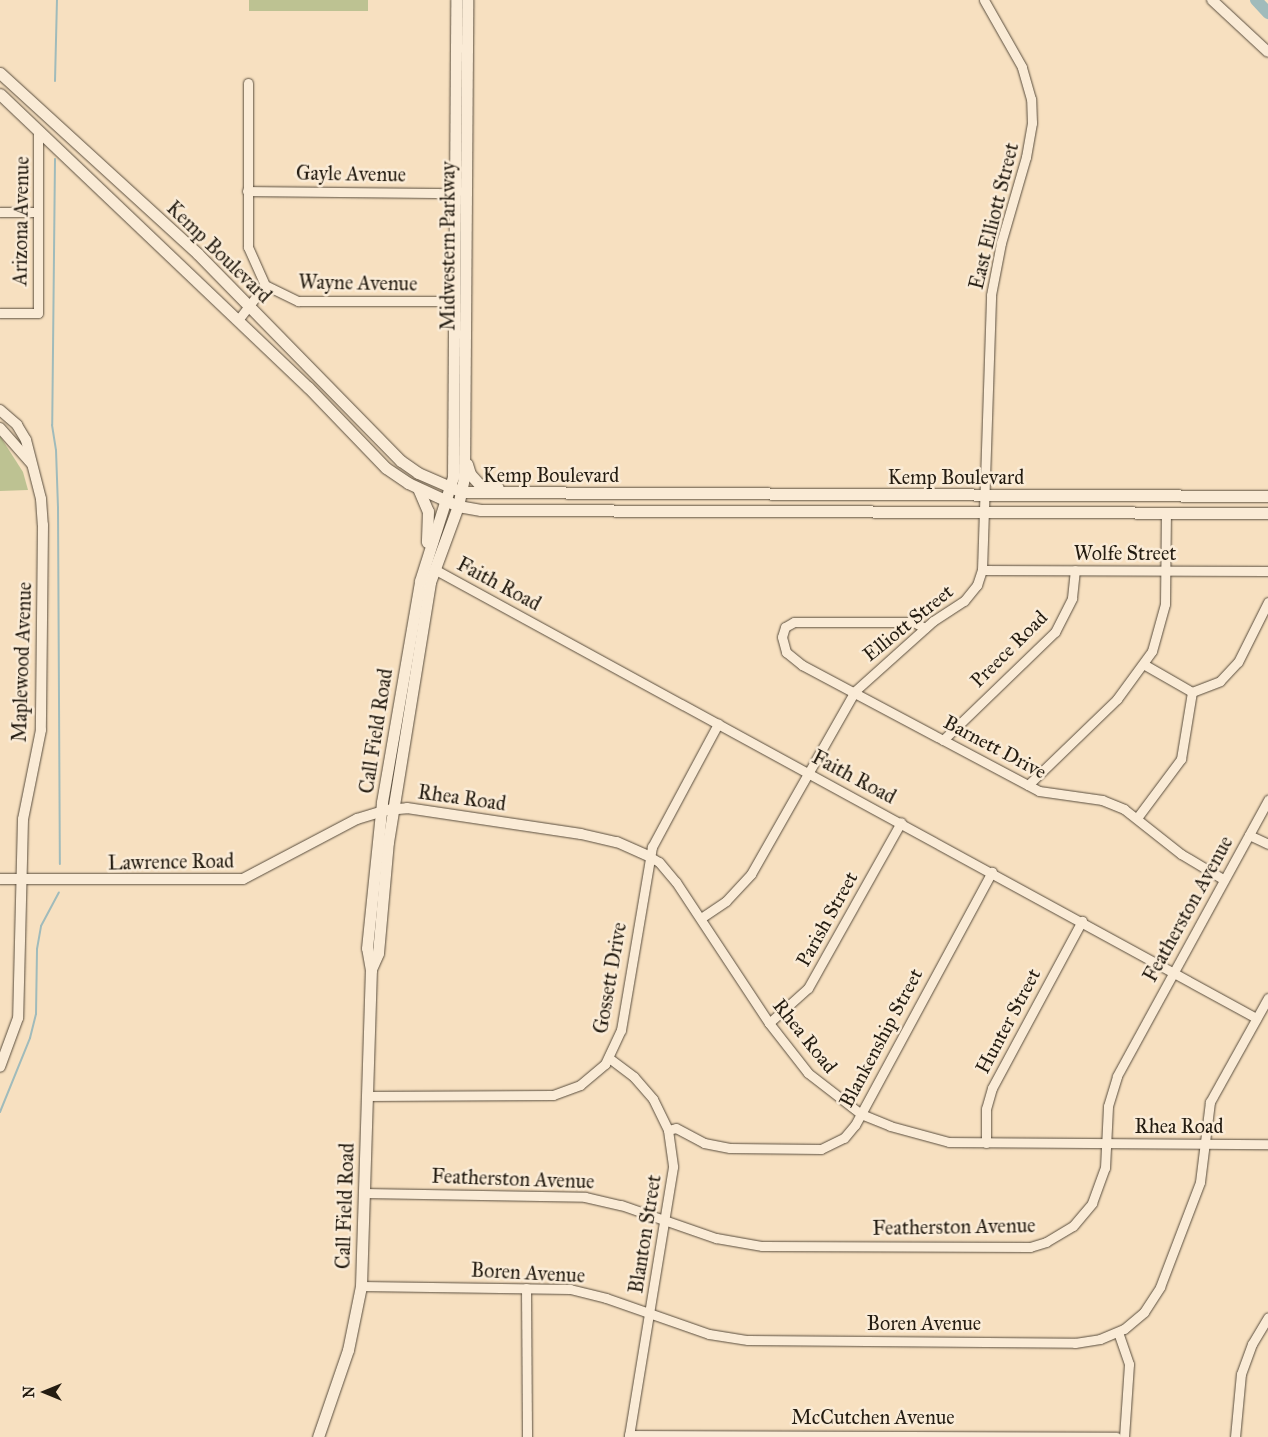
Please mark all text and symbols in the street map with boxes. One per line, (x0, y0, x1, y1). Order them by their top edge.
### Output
street label: East Elliott Street (964, 140, 1024, 292)
street label: Arizona Avenue (8, 156, 34, 286)
street label: Gayle Avenue (296, 161, 406, 187)
street label: Midwestern Parkway (436, 161, 460, 331)
street label: Kemp Boulevard (162, 196, 276, 308)
street label: Wayne Avenue (298, 270, 418, 296)
street label: Kemp Boulevard (483, 463, 619, 487)
street label: Kemp Boulevard (888, 465, 1024, 489)
street label: Wolfe Street (1074, 541, 1176, 565)
street label: Faith Road (453, 552, 545, 616)
street label: Elliott Street (858, 579, 958, 667)
street label: Maplewood Avenue (7, 581, 37, 743)
street label: Preece Road (965, 605, 1053, 693)
street label: Call Field Road (354, 667, 398, 795)
street label: Barnett Drive (939, 710, 1051, 784)
street label: Faith Road (808, 745, 900, 809)
street label: Rhea Road (416, 780, 508, 816)
street label: Featherston Avenue (1138, 832, 1238, 986)
street label: Lawrence Road (108, 849, 234, 875)
street label: Parish Street (791, 867, 863, 971)
street label: Gossett Drive (588, 921, 632, 1035)
street label: Blankenship Street (834, 964, 928, 1112)
street label: Hunter Street (970, 964, 1046, 1078)
street label: Rhea Road (768, 994, 842, 1078)
street label: Rhea Road (1135, 1114, 1223, 1138)
street label: Call Field Road (331, 1142, 359, 1270)
street label: Featherston Avenue (431, 1164, 595, 1194)
street label: Blanton Street (624, 1173, 666, 1295)
street label: Featherston Avenue (872, 1214, 1036, 1240)
street label: Boren Avenue (470, 1258, 586, 1288)
street label: Boren Avenue (867, 1311, 981, 1335)
north arrow (20, 1367, 70, 1417)
text: N (21, 1386, 38, 1398)
street label: McCutchen Avenue (791, 1405, 955, 1429)

